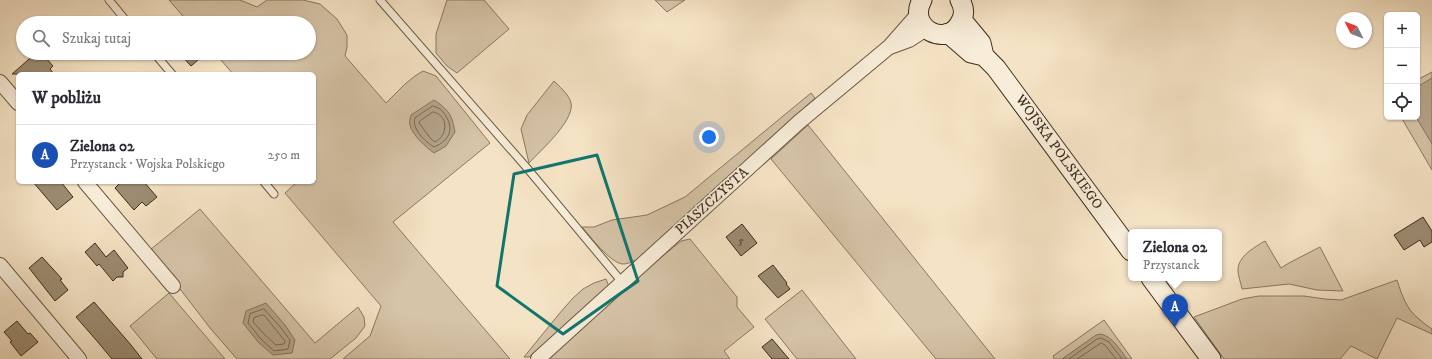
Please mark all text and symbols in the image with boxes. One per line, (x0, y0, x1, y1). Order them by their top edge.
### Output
north arrow (1336, 12, 1372, 48)
map controls (1384, 12, 1420, 120)
button: + (1384, 12, 1420, 48)
search box (16, 16, 316, 60)
icon: search (30, 27, 52, 49)
text: Szukaj tutaj (62, 29, 131, 48)
button: − (1384, 48, 1420, 84)
button: locate (1384, 84, 1420, 120)
text: W pobliżu (32, 87, 101, 109)
street label: WOJSKA POLSKIEGO (1011, 90, 1107, 213)
your location (699, 127, 719, 147)
text: Zielona 02 (70, 137, 134, 156)
text: A (41, 147, 49, 163)
text: 250 m (268, 147, 300, 163)
text: Przystanek · Wojska Polskiego (70, 156, 225, 172)
street label: PIASZCZYSTA (672, 163, 753, 239)
popup (1128, 229, 1222, 281)
house number: 5 (738, 233, 744, 248)
text: Zielona 02 (1143, 238, 1207, 257)
text: Przystanek (1143, 257, 1200, 273)
pin: A (1162, 294, 1188, 327)

